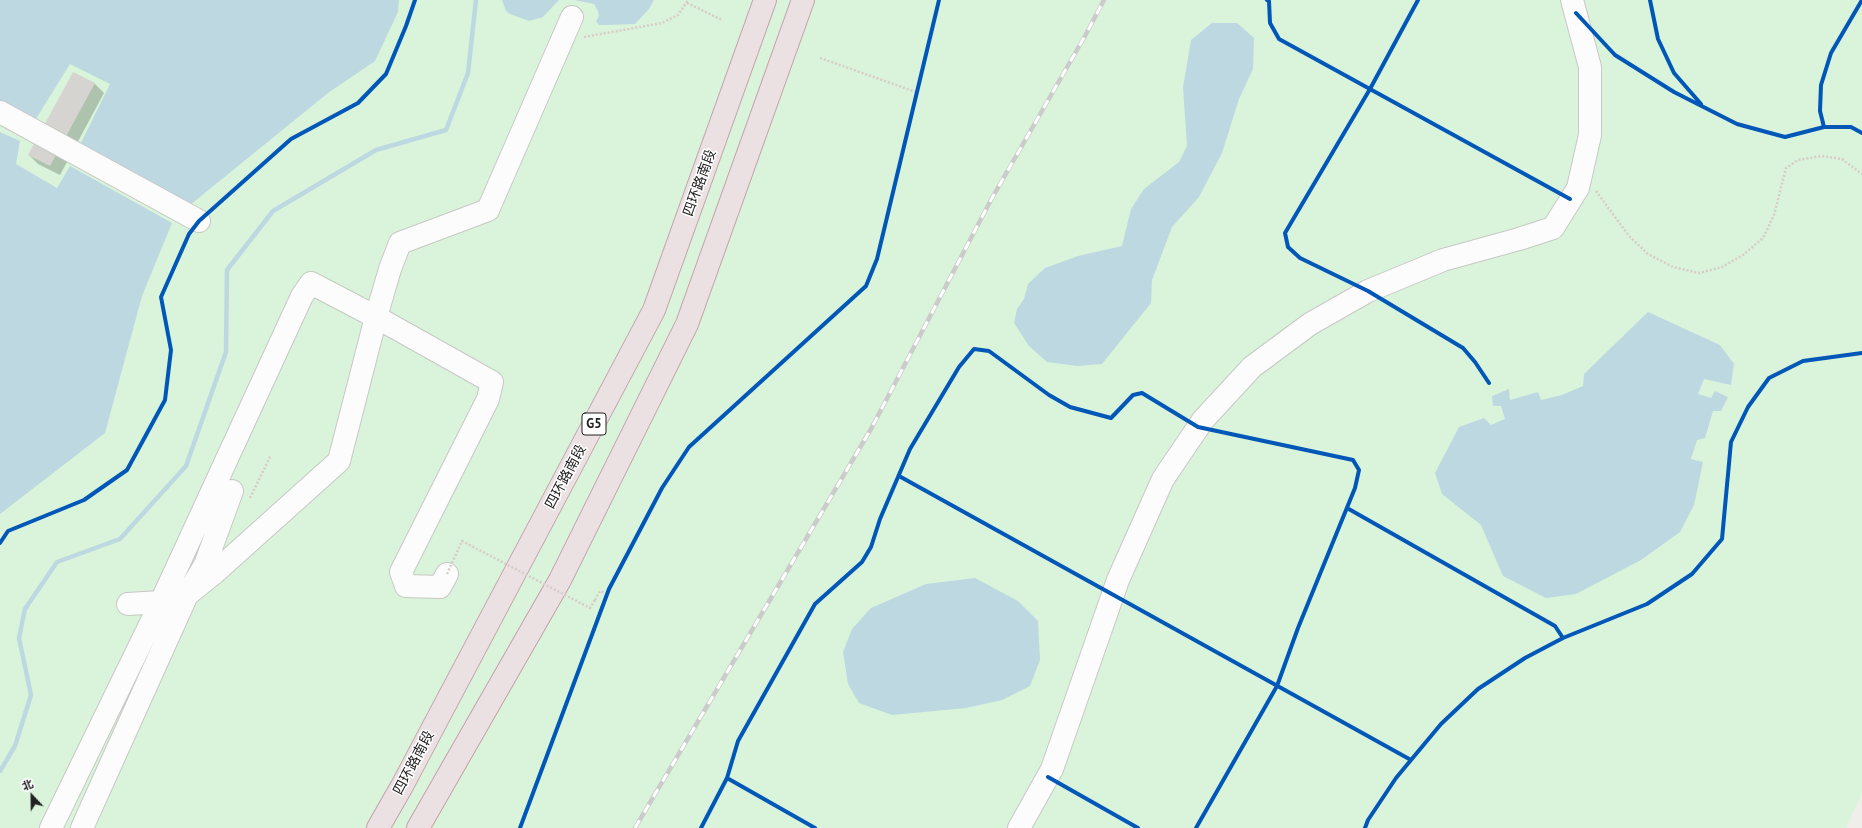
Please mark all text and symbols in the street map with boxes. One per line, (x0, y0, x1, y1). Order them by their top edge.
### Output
street label: 四环路南段 (680, 147, 720, 219)
road number: G5 (582, 413, 606, 435)
street label: 四环路南段 (542, 442, 590, 512)
street label: 四环路南段 (390, 728, 438, 798)
north arrow (12, 776, 52, 816)
text: 北 (20, 776, 35, 793)

